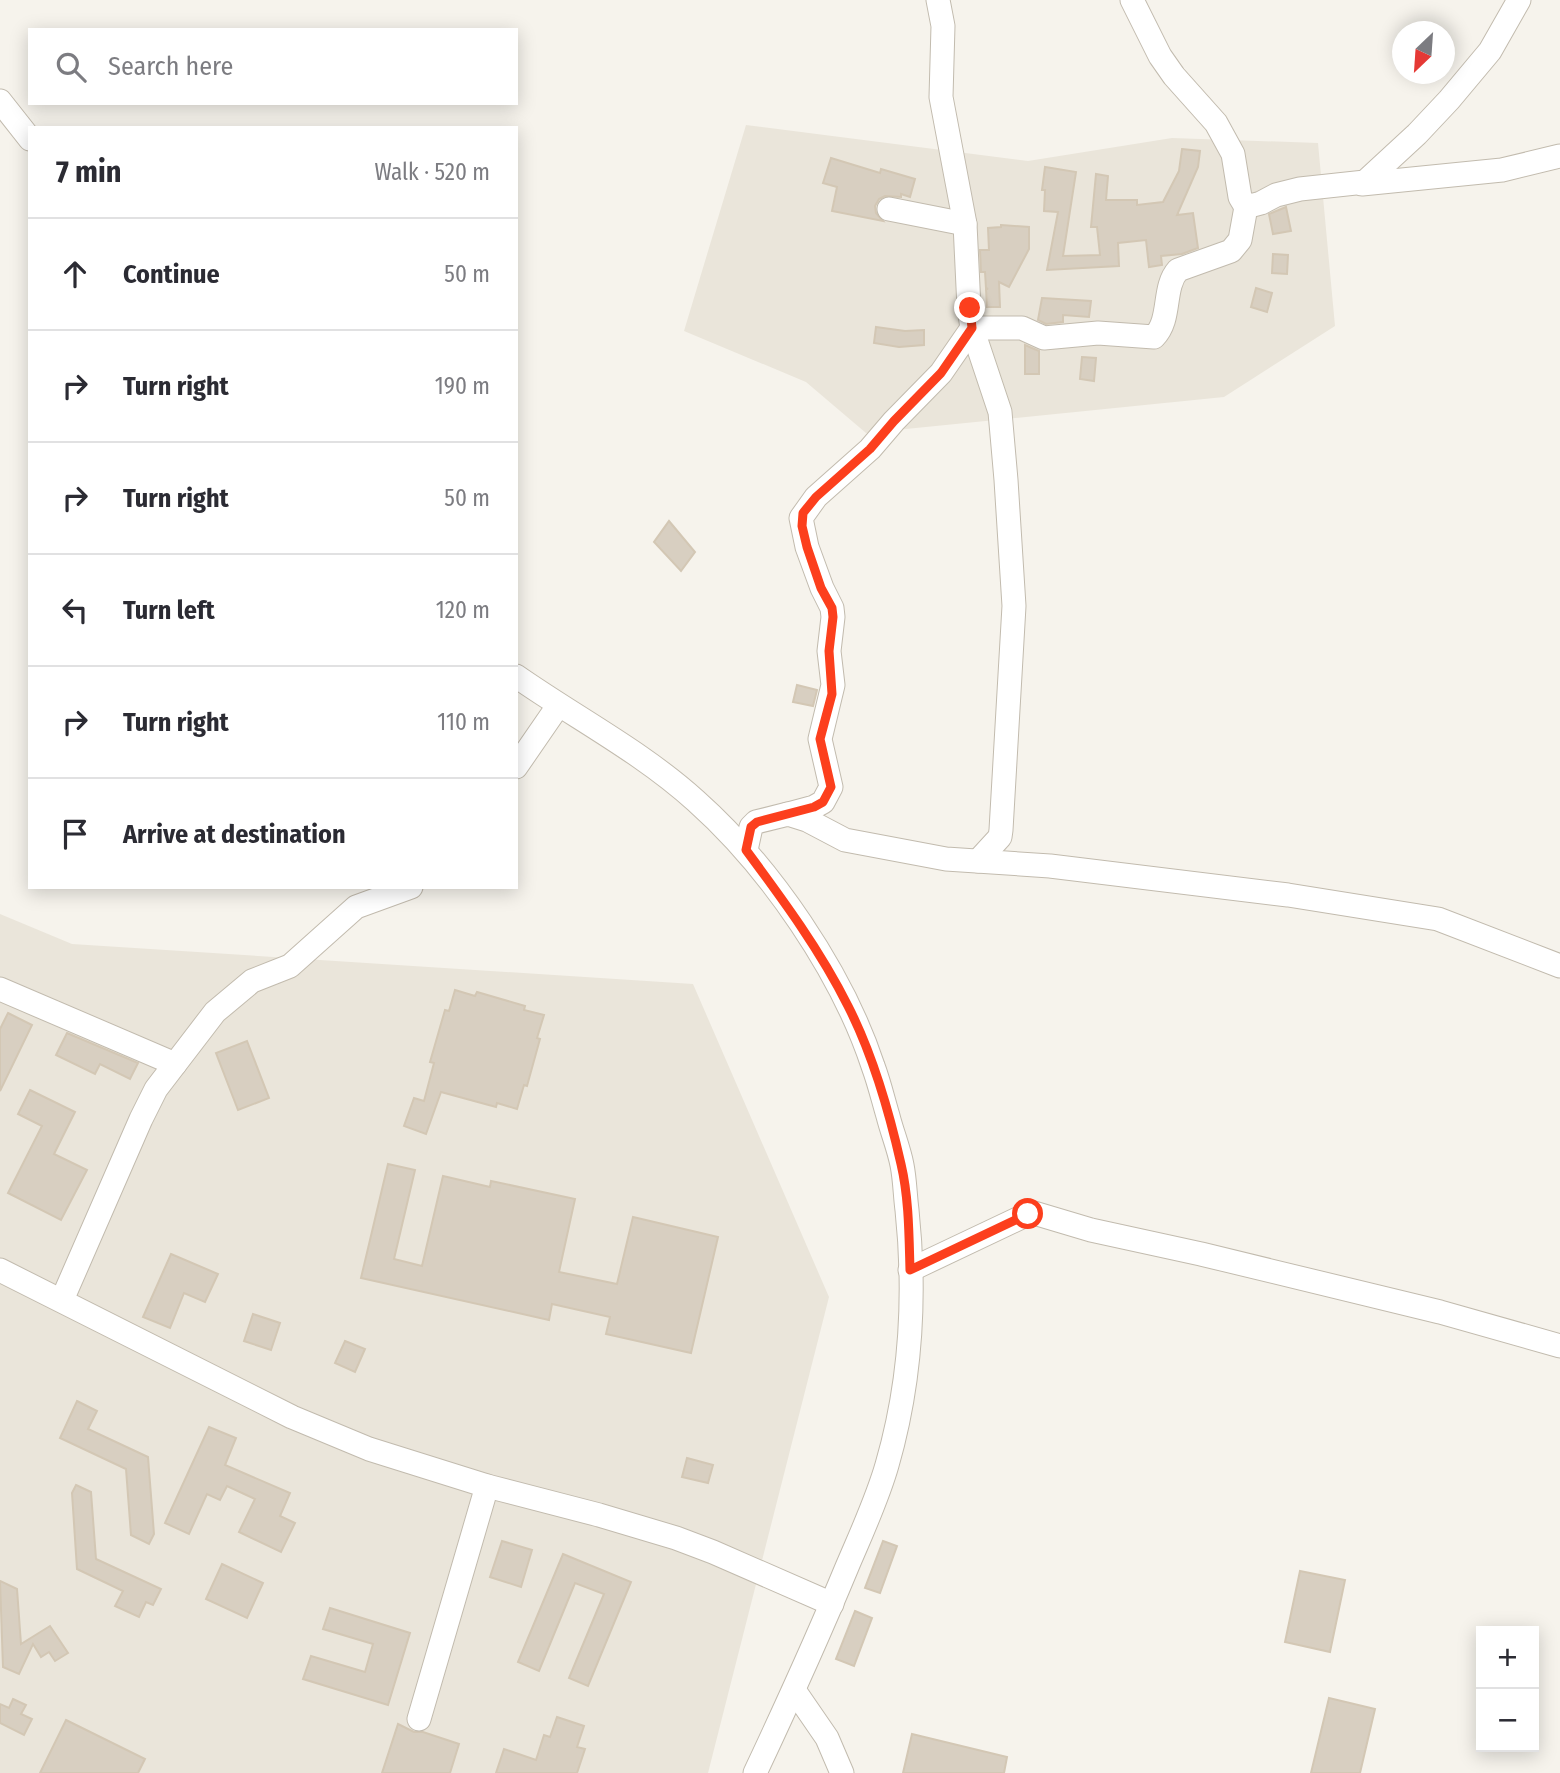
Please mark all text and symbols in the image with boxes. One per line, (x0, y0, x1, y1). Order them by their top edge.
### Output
north arrow (1392, 21, 1455, 84)
search box (28, 28, 518, 105)
icon: search (52, 48, 90, 86)
text: Search here (108, 51, 233, 82)
text: 7 min (56, 154, 121, 190)
text: Walk · 520 m (374, 158, 490, 186)
icon: ahead (56, 255, 94, 293)
text: Continue (123, 259, 220, 290)
text: 50 m (444, 260, 490, 288)
route end (954, 292, 985, 323)
icon: right (56, 367, 94, 405)
text: Turn right (123, 371, 229, 402)
text: 190 m (435, 372, 490, 400)
icon: right (56, 479, 94, 517)
text: Turn right (123, 483, 229, 514)
text: 50 m (444, 484, 490, 512)
icon: left (56, 591, 94, 629)
text: Turn left (123, 595, 215, 626)
text: 120 m (436, 596, 490, 624)
icon: right (56, 703, 94, 741)
text: Turn right (123, 707, 229, 738)
text: 110 m (437, 708, 490, 736)
icon: arrive (56, 815, 94, 853)
text: Arrive at destination (123, 819, 346, 850)
route start (1012, 1198, 1043, 1229)
map controls (1476, 1626, 1539, 1752)
button: + (1476, 1626, 1539, 1689)
button: − (1476, 1689, 1539, 1752)

